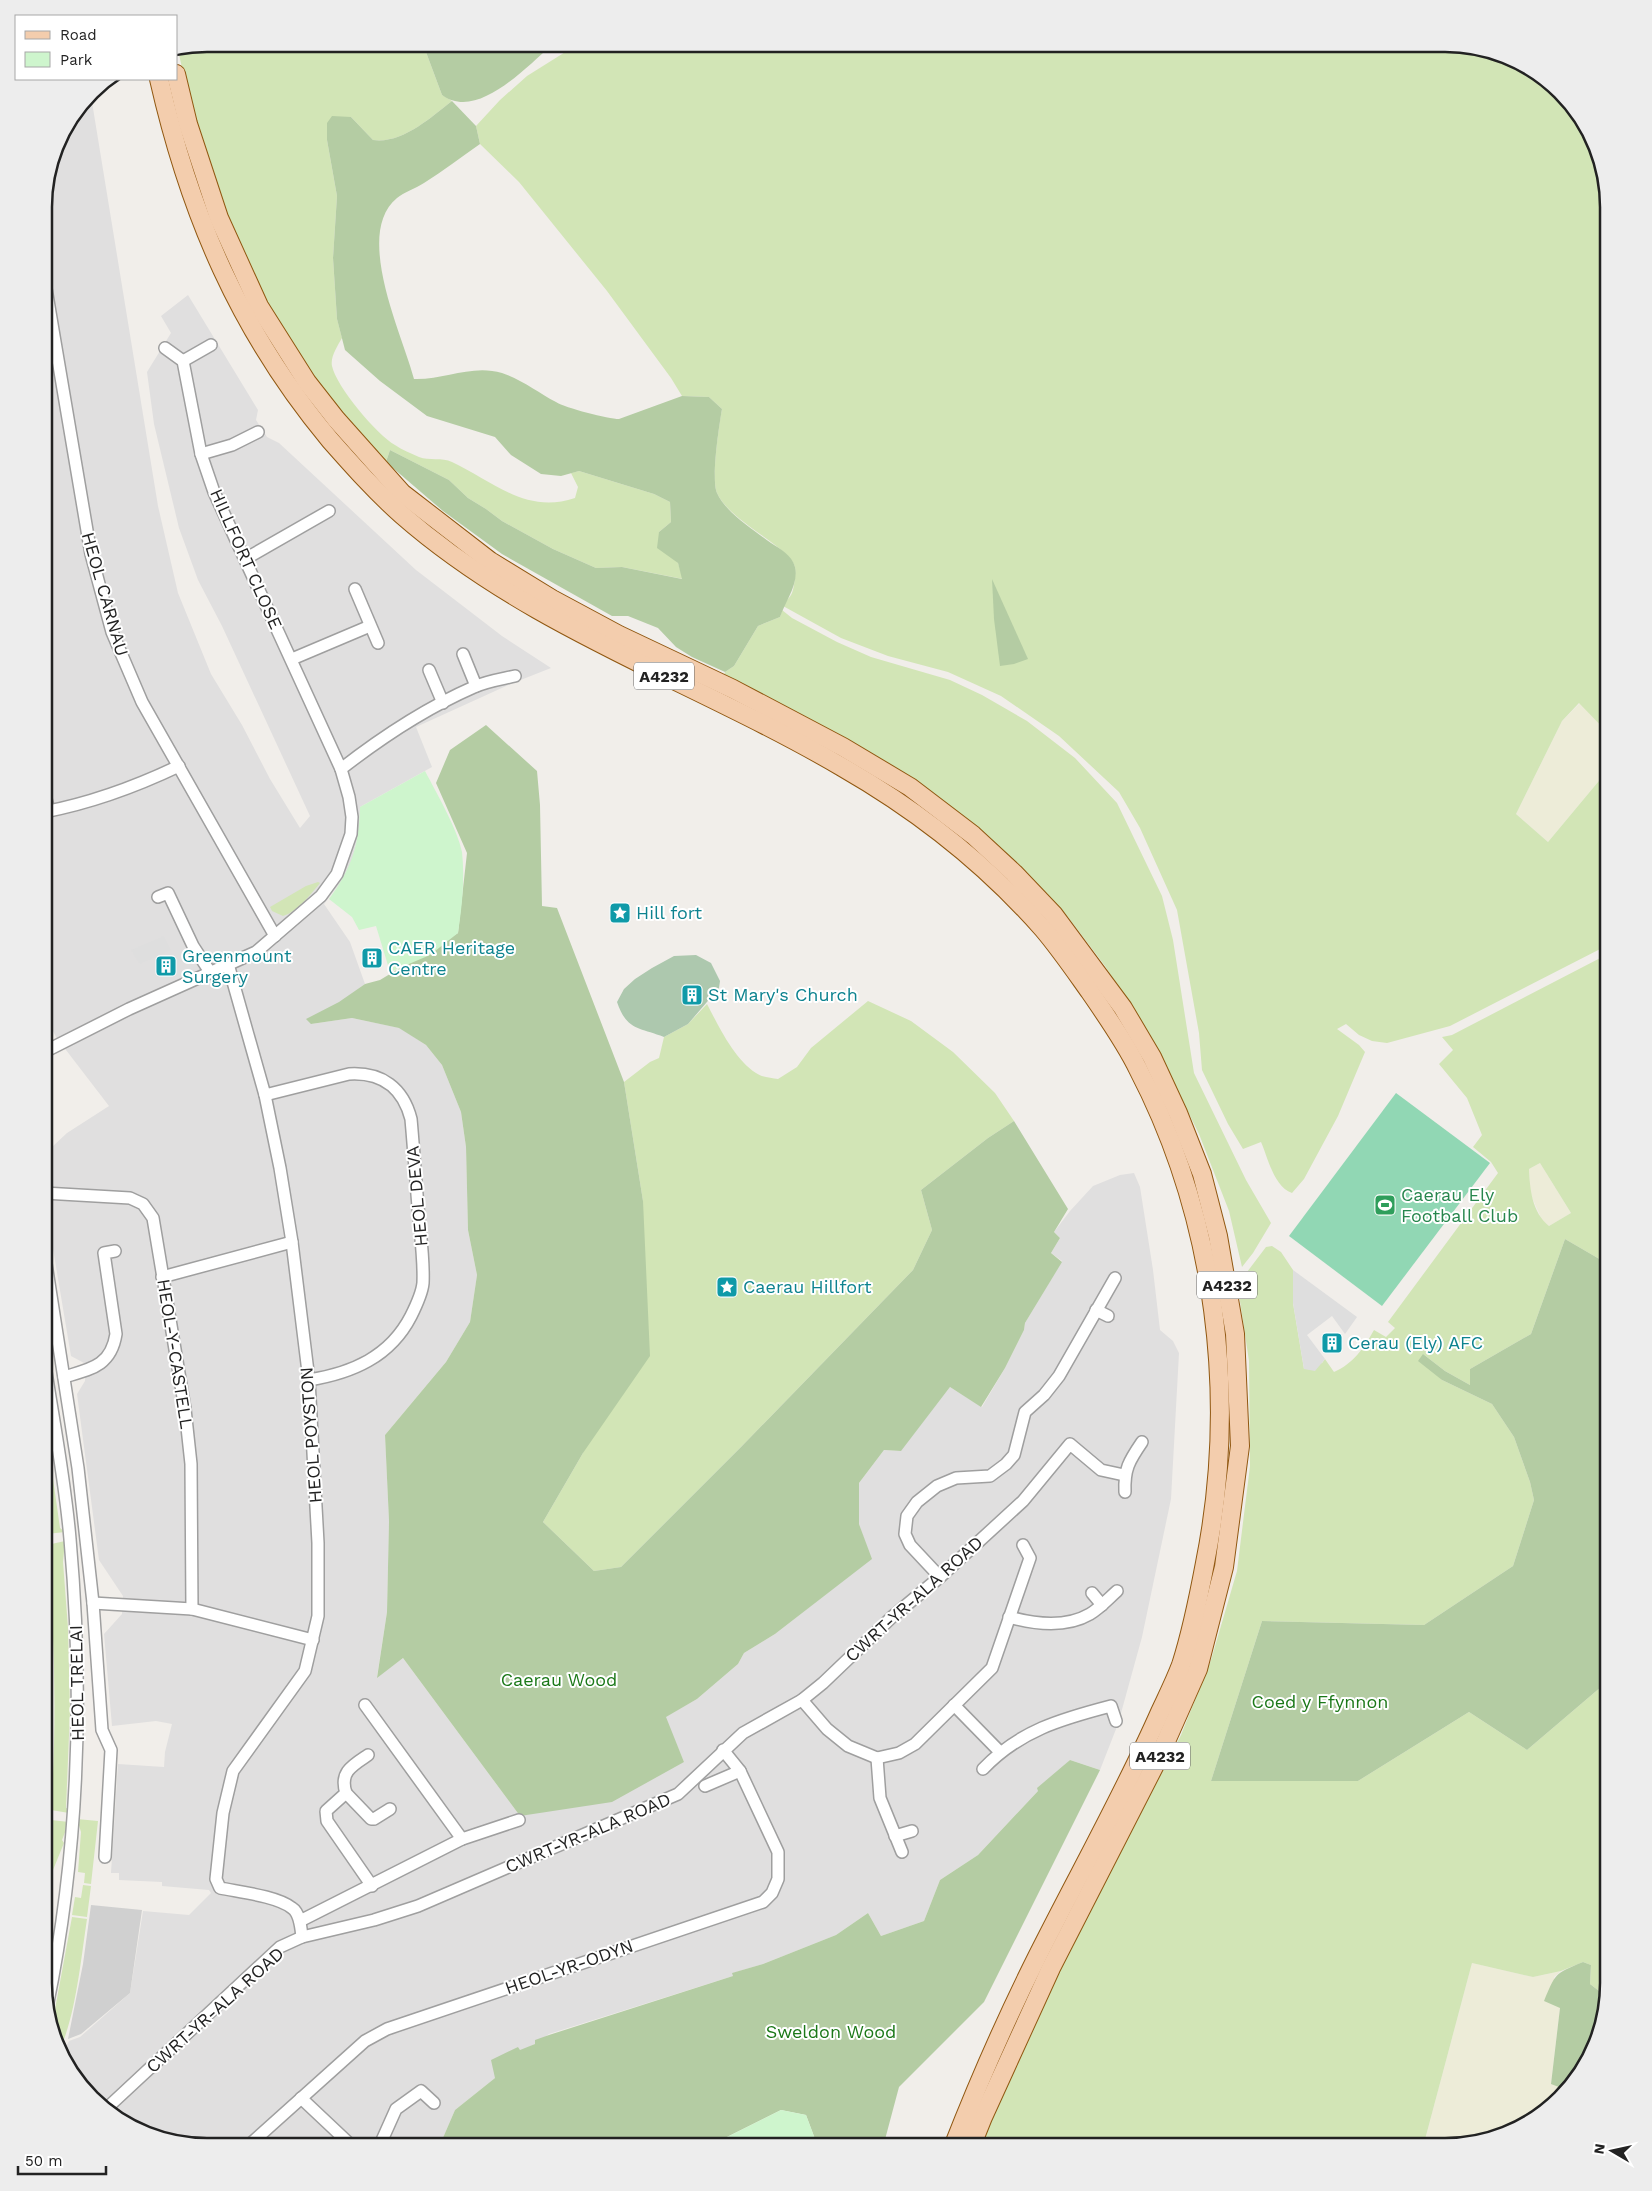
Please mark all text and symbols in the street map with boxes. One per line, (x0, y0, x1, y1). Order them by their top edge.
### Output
legend (15, 15, 178, 80)
text: Road (60, 26, 97, 44)
text: Park (60, 51, 93, 69)
street label: HILLFORT CLOSE (206, 485, 287, 632)
street label: HEOL CARNAU (78, 529, 133, 658)
road number: A4232 (634, 662, 694, 689)
place icon: Hill fort (608, 901, 632, 925)
place label: Hill fort (636, 902, 703, 923)
place label: CAER Heritage Centre (388, 937, 515, 979)
place label: Greenmount Surgery (182, 945, 292, 987)
building icon: CAER Heritage Centre (360, 946, 384, 970)
building icon: Greenmount Surgery (154, 954, 178, 978)
building icon: St Mary's Church (680, 983, 704, 1007)
place label: St Mary's Church (708, 984, 858, 1005)
street label: HEOL DEVA (402, 1145, 431, 1247)
place label: Caerau Ely Football Club (1401, 1184, 1518, 1226)
sports icon: Caerau Ely Football Club (1373, 1193, 1397, 1217)
road number: A4232 (1197, 1272, 1257, 1298)
place icon: Caerau Hillfort (715, 1275, 739, 1299)
place label: Caerau Hillfort (743, 1276, 872, 1297)
street label: HEOL-Y-CASTELL (153, 1277, 198, 1431)
building icon: Cerau (Ely) AFC (1320, 1331, 1344, 1355)
place label: Cerau (Ely) AFC (1348, 1332, 1483, 1353)
street label: HEOL POYSTON (295, 1366, 326, 1504)
street label: CWRT-YR-ALA ROAD (841, 1531, 987, 1666)
street label: HEOL TRELAI (65, 1625, 88, 1741)
park label: Caerau Wood (501, 1669, 617, 1690)
park label: Coed y Ffynnon (1252, 1691, 1388, 1712)
road number: A4232 (1130, 1742, 1190, 1770)
street label: CWRT-YR-ALA ROAD (502, 1788, 674, 1877)
street label: HEOL-YR-ODYN (502, 1935, 636, 1998)
street label: CWRT-YR-ALA ROAD (142, 1942, 288, 2077)
park label: Sweldon Wood (766, 2021, 896, 2042)
north arrow (1587, 2126, 1637, 2176)
text: N (1590, 2143, 1608, 2155)
scale bar (18, 2144, 105, 2176)
text: 50 m (25, 2152, 62, 2170)

